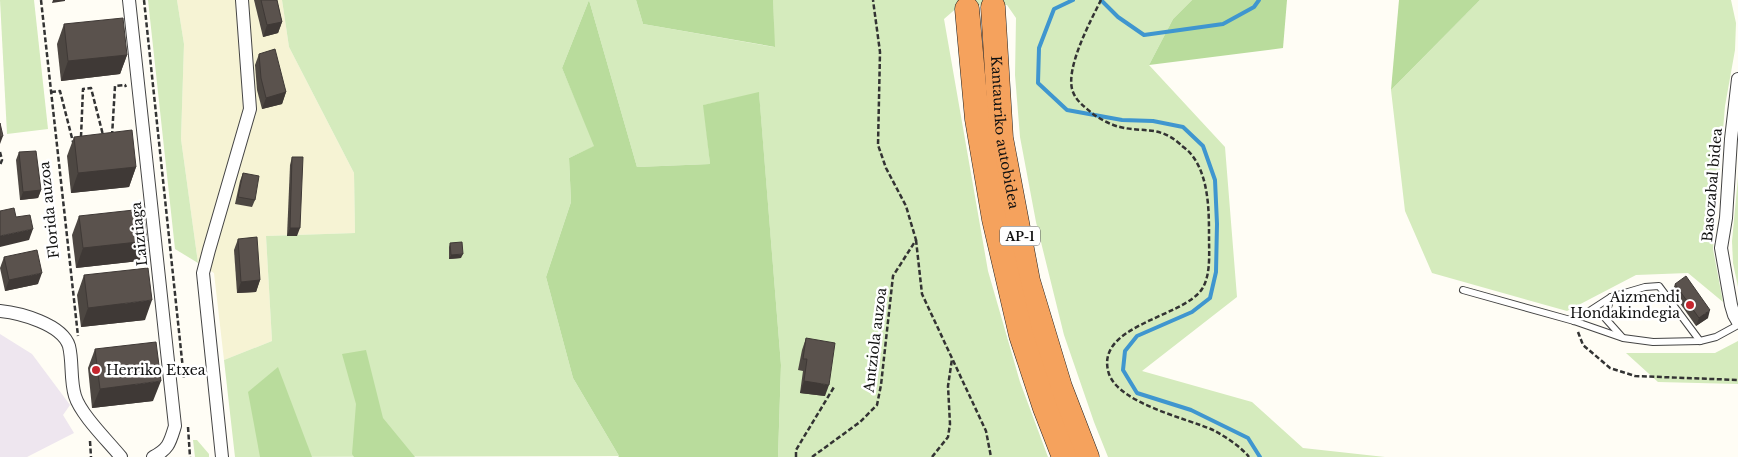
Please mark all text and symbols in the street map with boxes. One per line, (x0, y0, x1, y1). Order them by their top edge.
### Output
street label: Kantauriko autobidea (987, 55, 1023, 211)
street label: Basozabal bidea (1698, 127, 1726, 243)
street label: Florida auzoa (35, 160, 63, 259)
street label: Laiztiaga (127, 201, 151, 267)
road number: AP-1 (1000, 227, 1040, 246)
street label: Antziola auzoa (860, 286, 890, 394)
place label: Aizmendi Hondakindegia (1570, 288, 1680, 322)
marker: Aizmendi Hondakindegia (1684, 299, 1696, 311)
place label: Herriko Etxea (106, 361, 206, 379)
marker: Herriko Etxea (90, 364, 102, 376)

